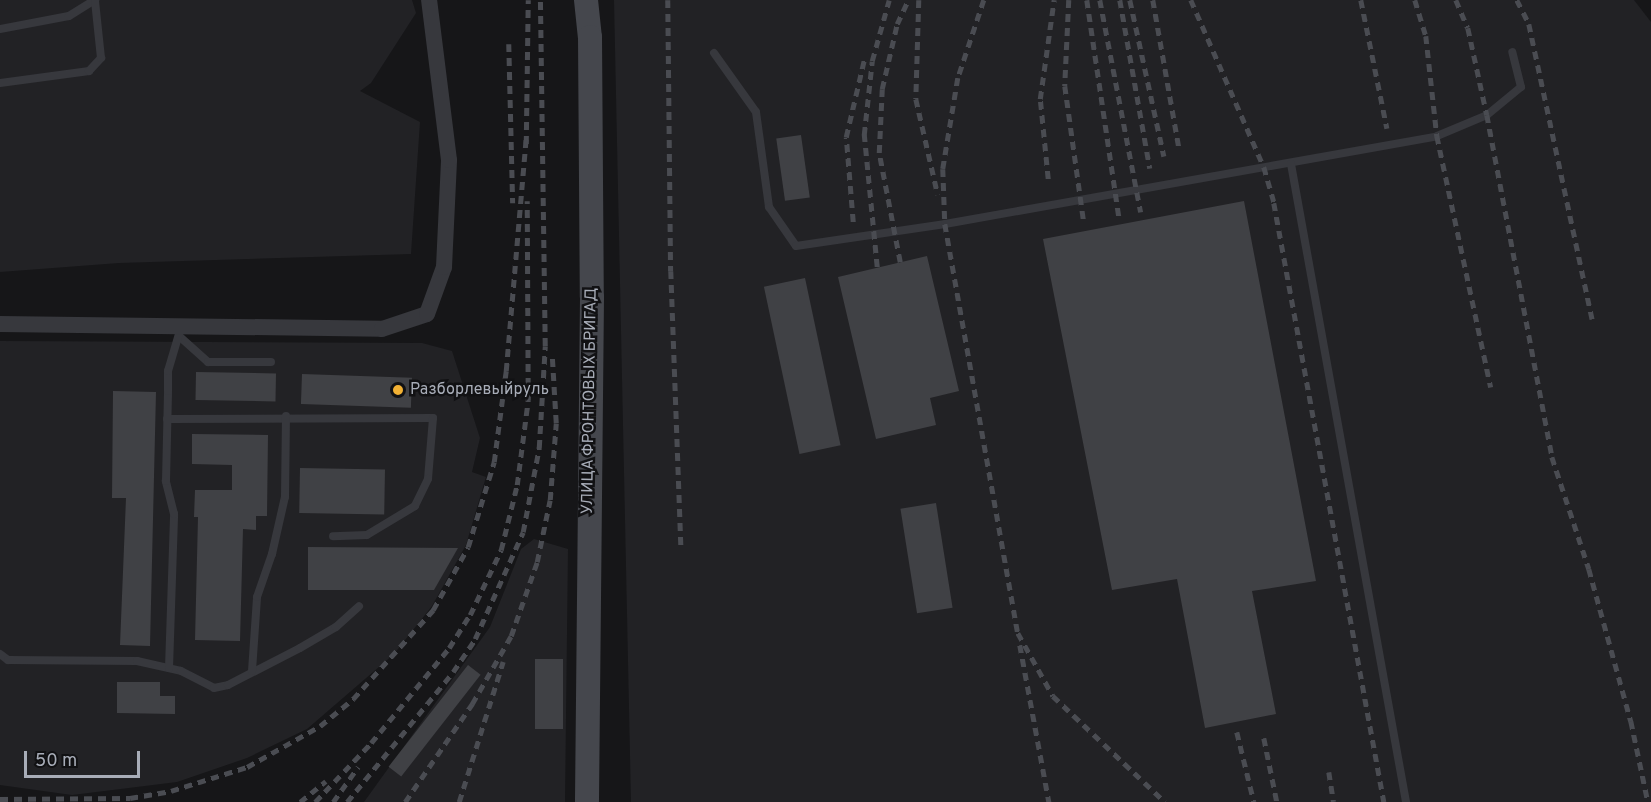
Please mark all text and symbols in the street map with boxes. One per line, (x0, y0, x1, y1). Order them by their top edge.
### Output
street label: УЛИЦА ФРОНТОВЫХ БРИГАД (578, 287, 602, 515)
place label: Разборлевыйруль (410, 380, 549, 400)
marker: Разборлевыйруль (391, 383, 405, 397)
scale bar (27, 739, 142, 777)
text: 50 m (35, 750, 77, 773)

